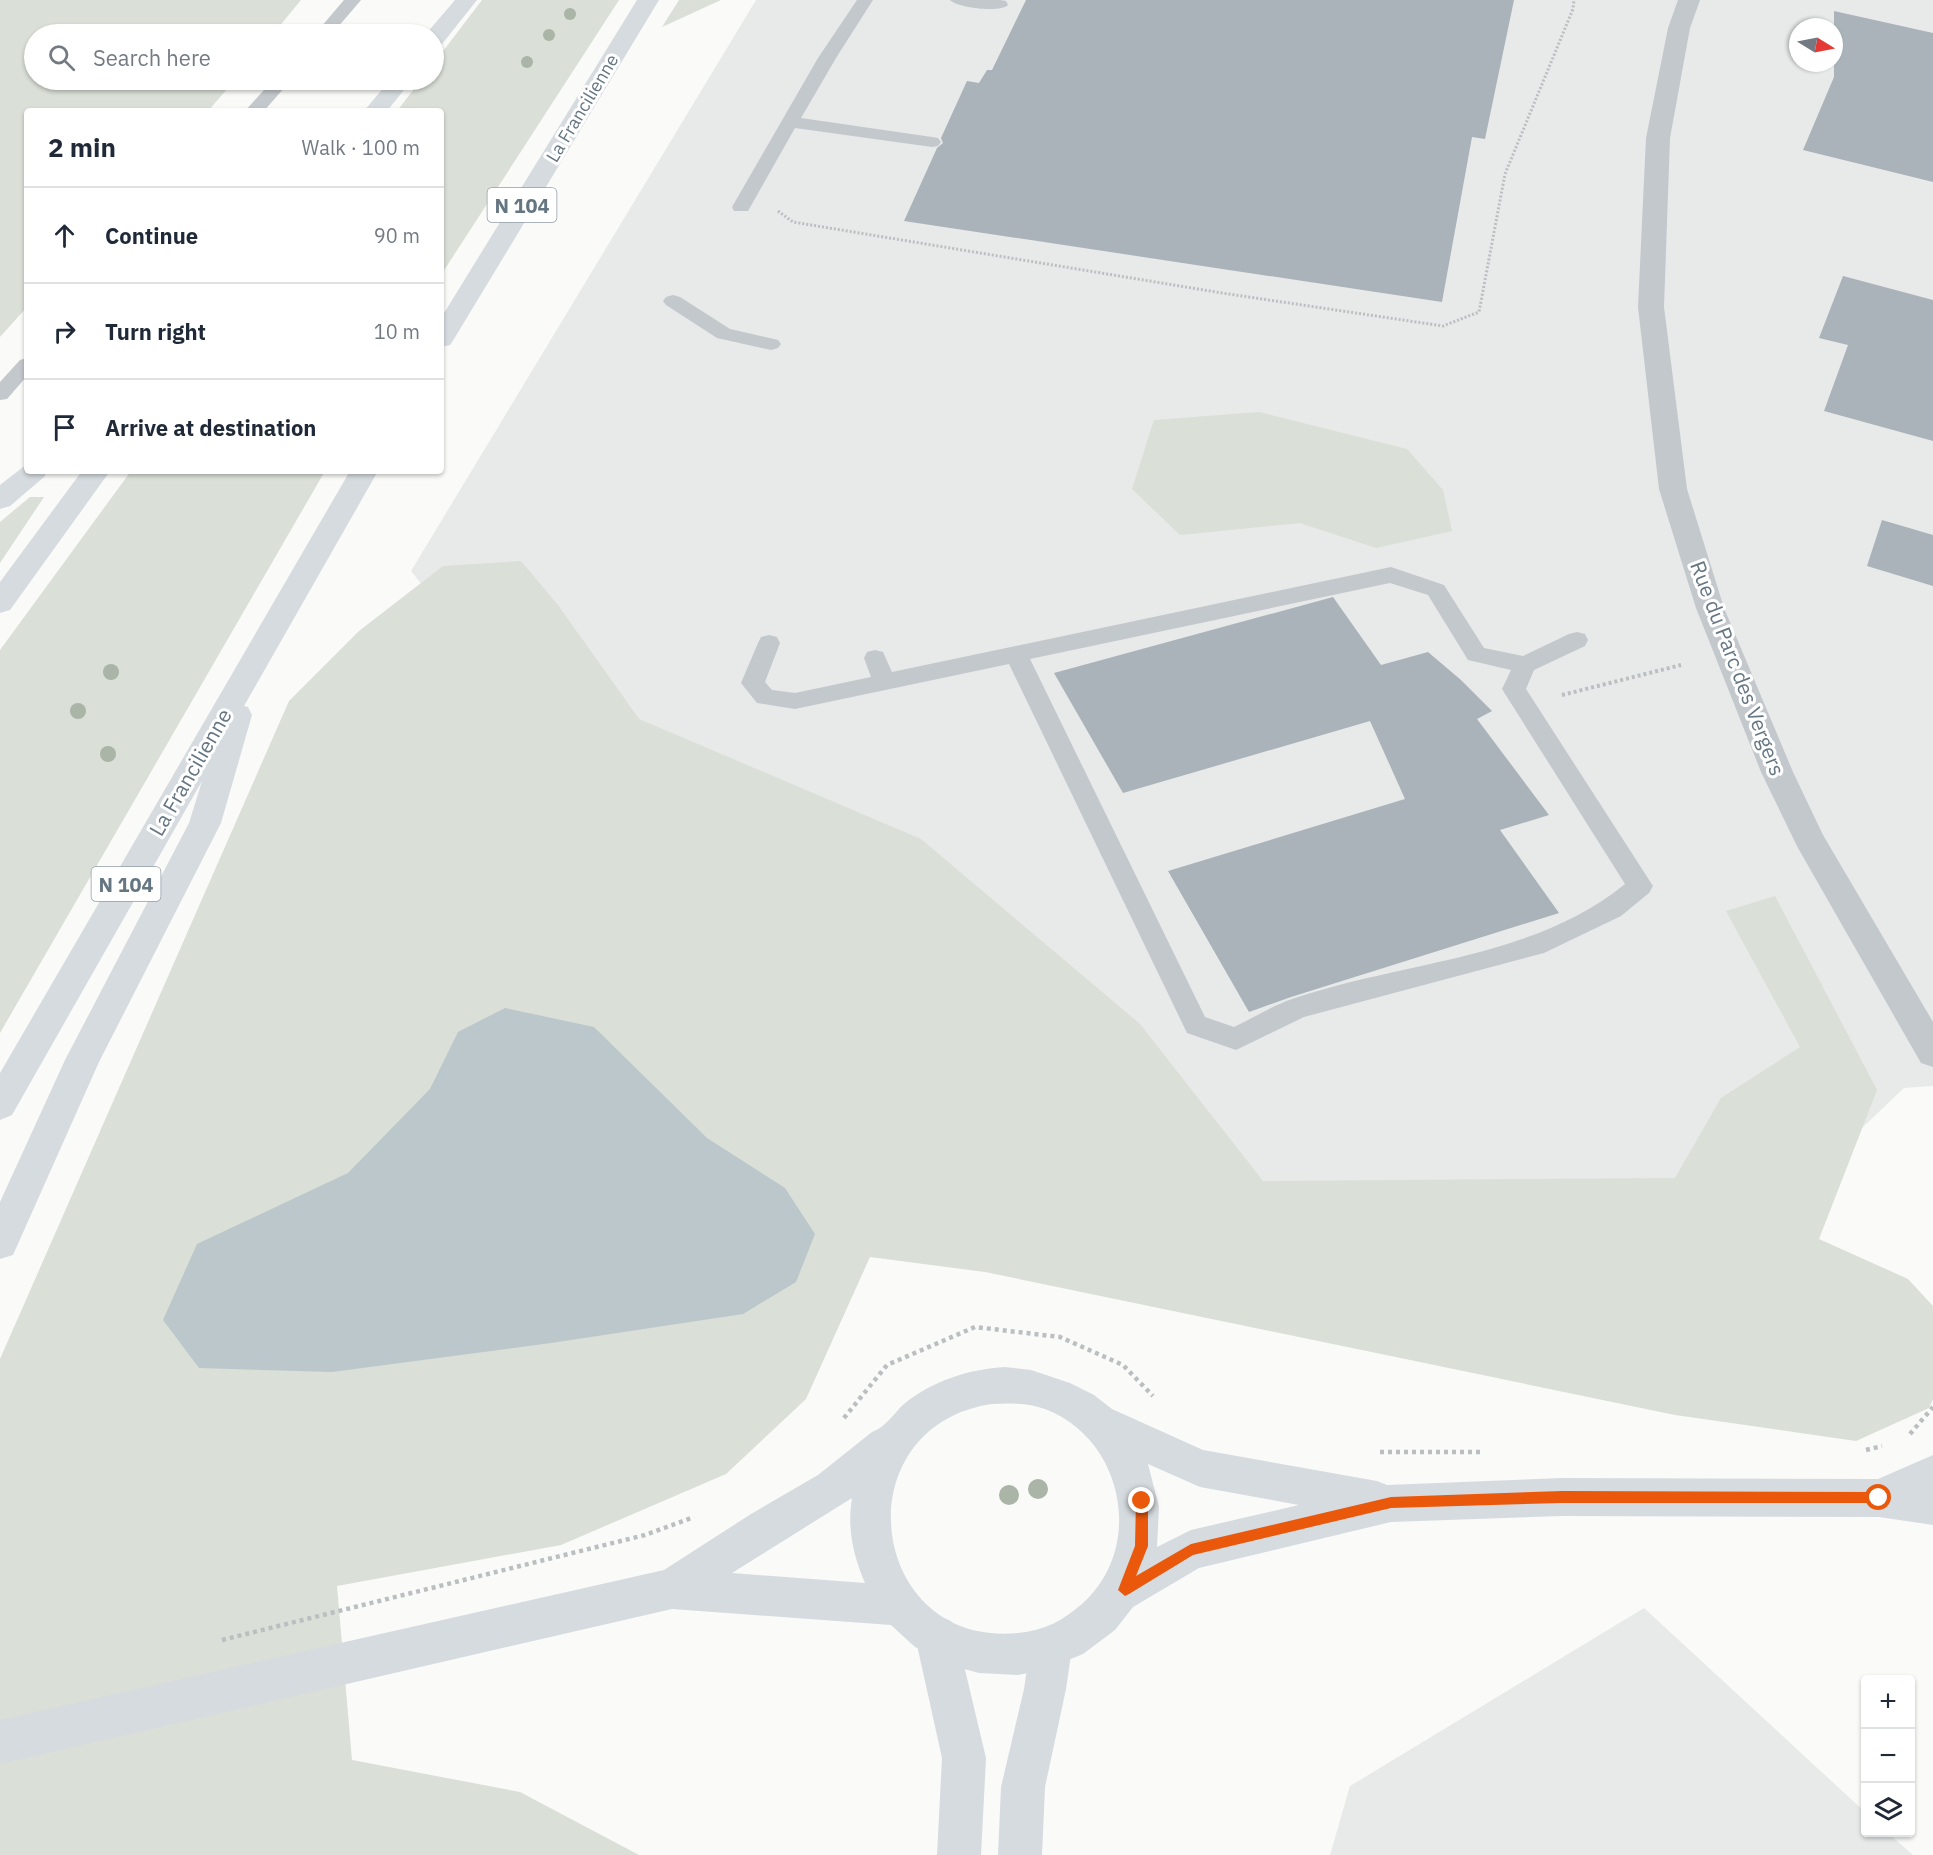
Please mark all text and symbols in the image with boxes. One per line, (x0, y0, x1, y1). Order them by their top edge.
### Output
north arrow (1789, 18, 1843, 72)
search box (24, 24, 444, 90)
icon: search (45, 41, 78, 74)
text: Search here (93, 43, 211, 72)
street label: La Francilienne (541, 50, 623, 166)
text: 2 min (48, 130, 116, 164)
text: Walk · 100 m (302, 134, 420, 161)
road number: N 104 (488, 188, 556, 222)
icon: ahead (48, 219, 81, 252)
text: Continue (105, 221, 198, 250)
text: 90 m (374, 222, 420, 249)
icon: right (48, 315, 81, 348)
text: Turn right (105, 317, 206, 346)
text: 10 m (374, 318, 420, 345)
icon: arrive (48, 411, 81, 444)
text: Arrive at destination (105, 413, 316, 442)
street label: Rue du Parc des Vergers (1684, 557, 1792, 779)
street label: La Francilienne (142, 703, 238, 841)
road number: N 104 (92, 867, 160, 901)
route start (1865, 1484, 1891, 1510)
route end (1128, 1487, 1154, 1513)
map controls (1861, 1675, 1915, 1837)
button: + (1861, 1675, 1915, 1729)
button: − (1861, 1729, 1915, 1783)
button: layers (1861, 1783, 1915, 1837)

